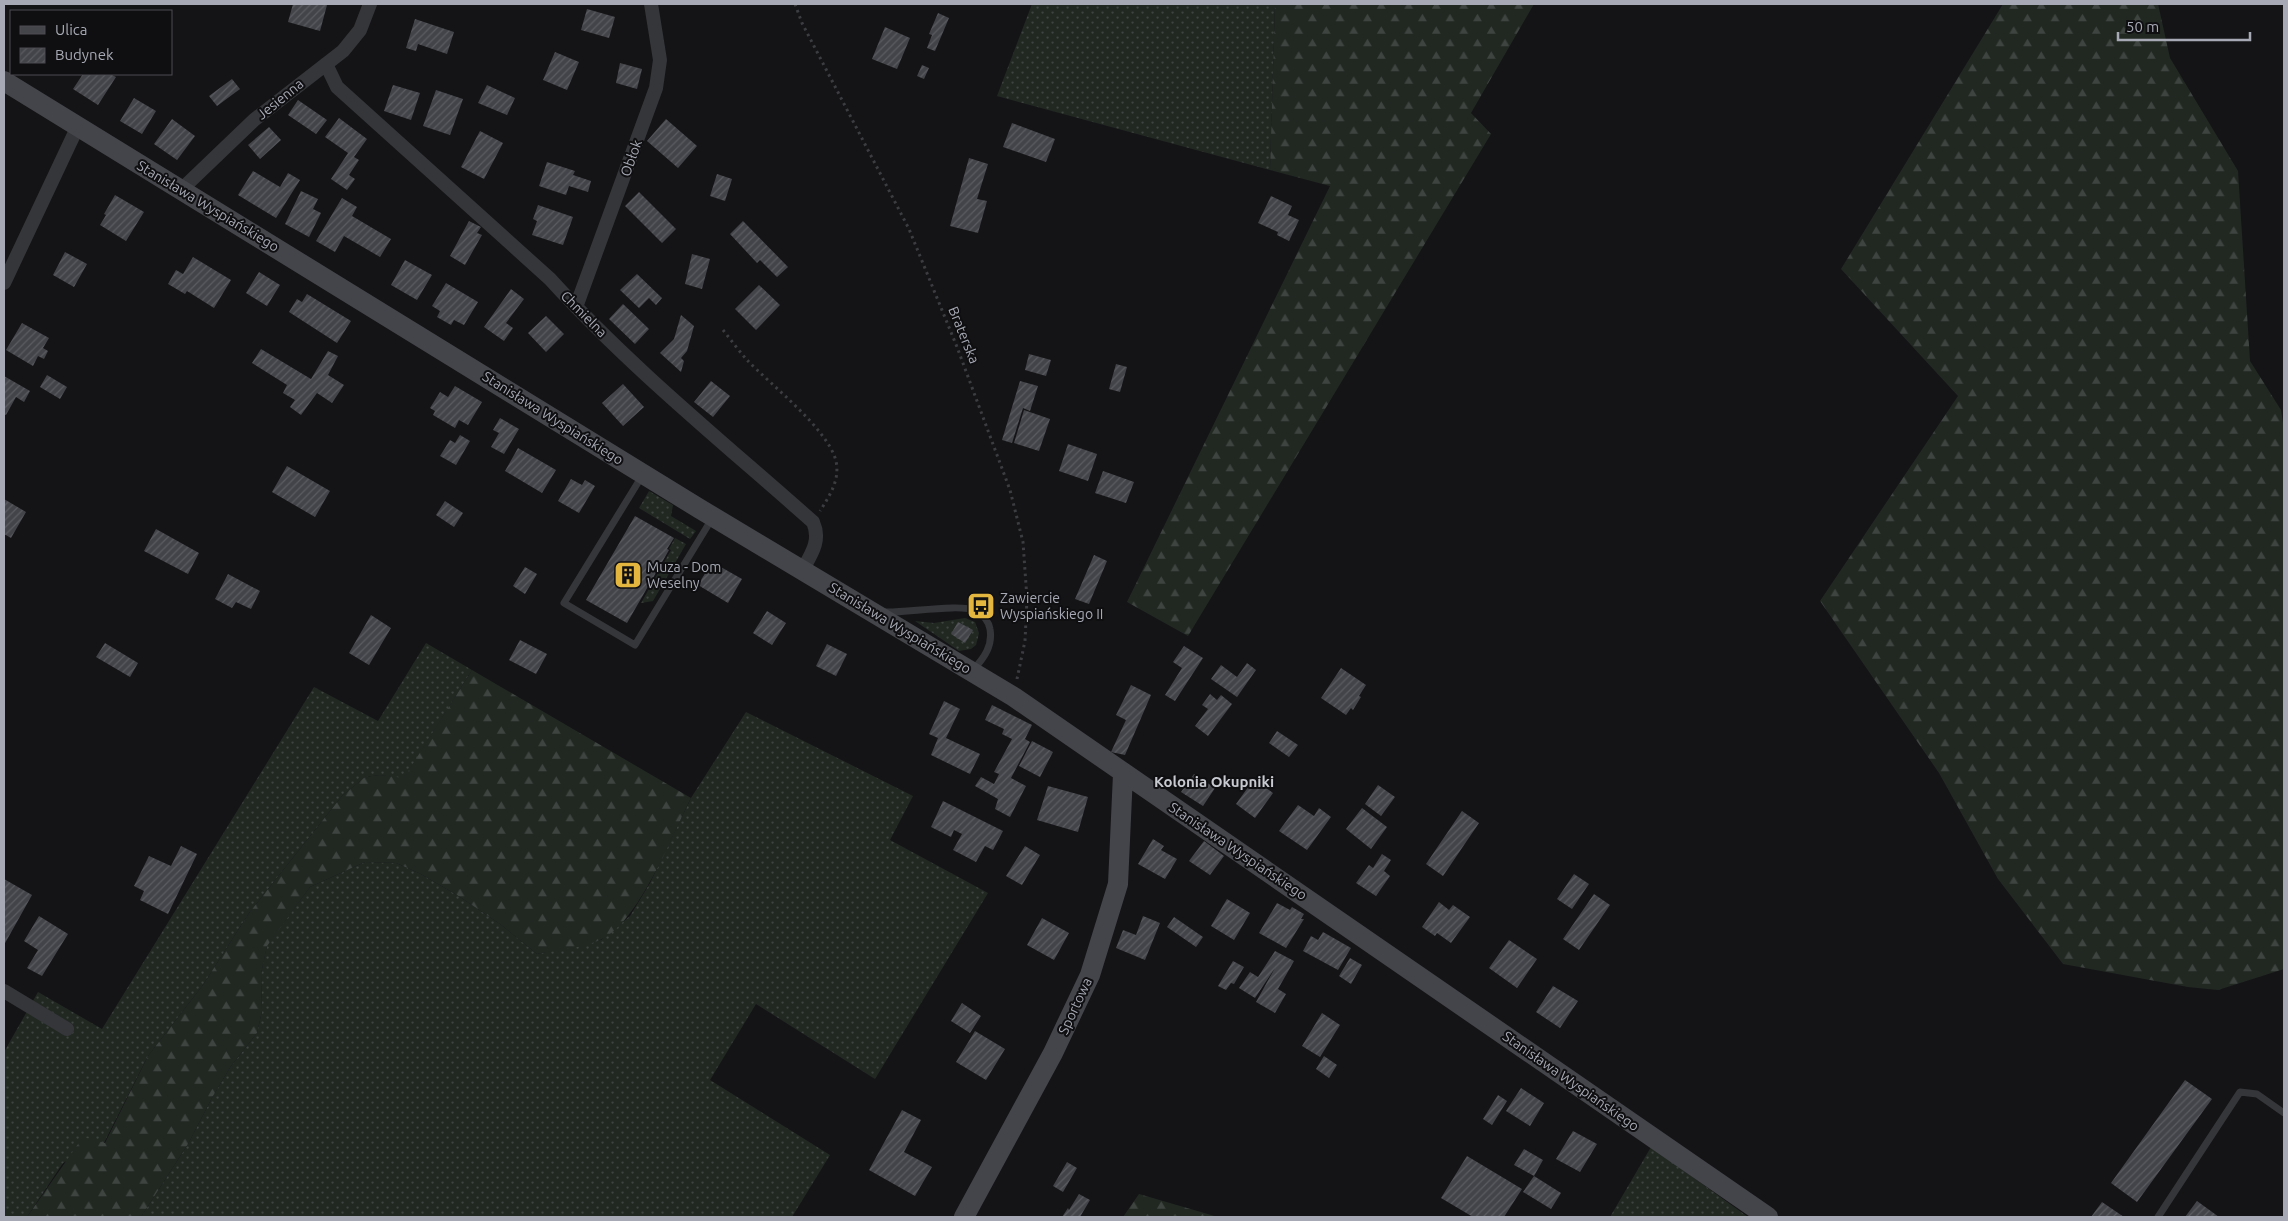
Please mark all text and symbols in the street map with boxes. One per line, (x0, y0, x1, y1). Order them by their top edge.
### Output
legend (10, 10, 172, 75)
scale bar (2118, 10, 2250, 42)
text: 50 m (2126, 18, 2159, 35)
text: Ulica (55, 21, 87, 38)
text: Budynek (55, 46, 114, 63)
street label: Jesienna (254, 75, 306, 123)
street label: Obłok (617, 137, 645, 179)
street label: Stanisława Wyspiańskiego (134, 157, 282, 255)
street label: Chmielna (558, 288, 610, 340)
street label: Braterska (945, 304, 983, 366)
street label: Stanisława Wyspiańskiego (480, 368, 626, 468)
place label: Muza - Dom Weselny (647, 559, 721, 591)
building icon: Muza - Dom Weselny (613, 560, 643, 590)
street label: Stanisława Wyspiańskiego (826, 579, 974, 677)
place label: Zawiercie Wyspiańskiego II (1000, 590, 1103, 622)
bus stop icon: Zawiercie Wyspiańskiego II (966, 591, 996, 621)
district label: Kolonia Okupniki (1154, 773, 1274, 790)
street label: Stanisława Wyspiańskiego (1166, 799, 1310, 903)
street label: Sportowa (1055, 975, 1095, 1037)
street label: Stanisława Wyspiańskiego (1500, 1028, 1642, 1134)

